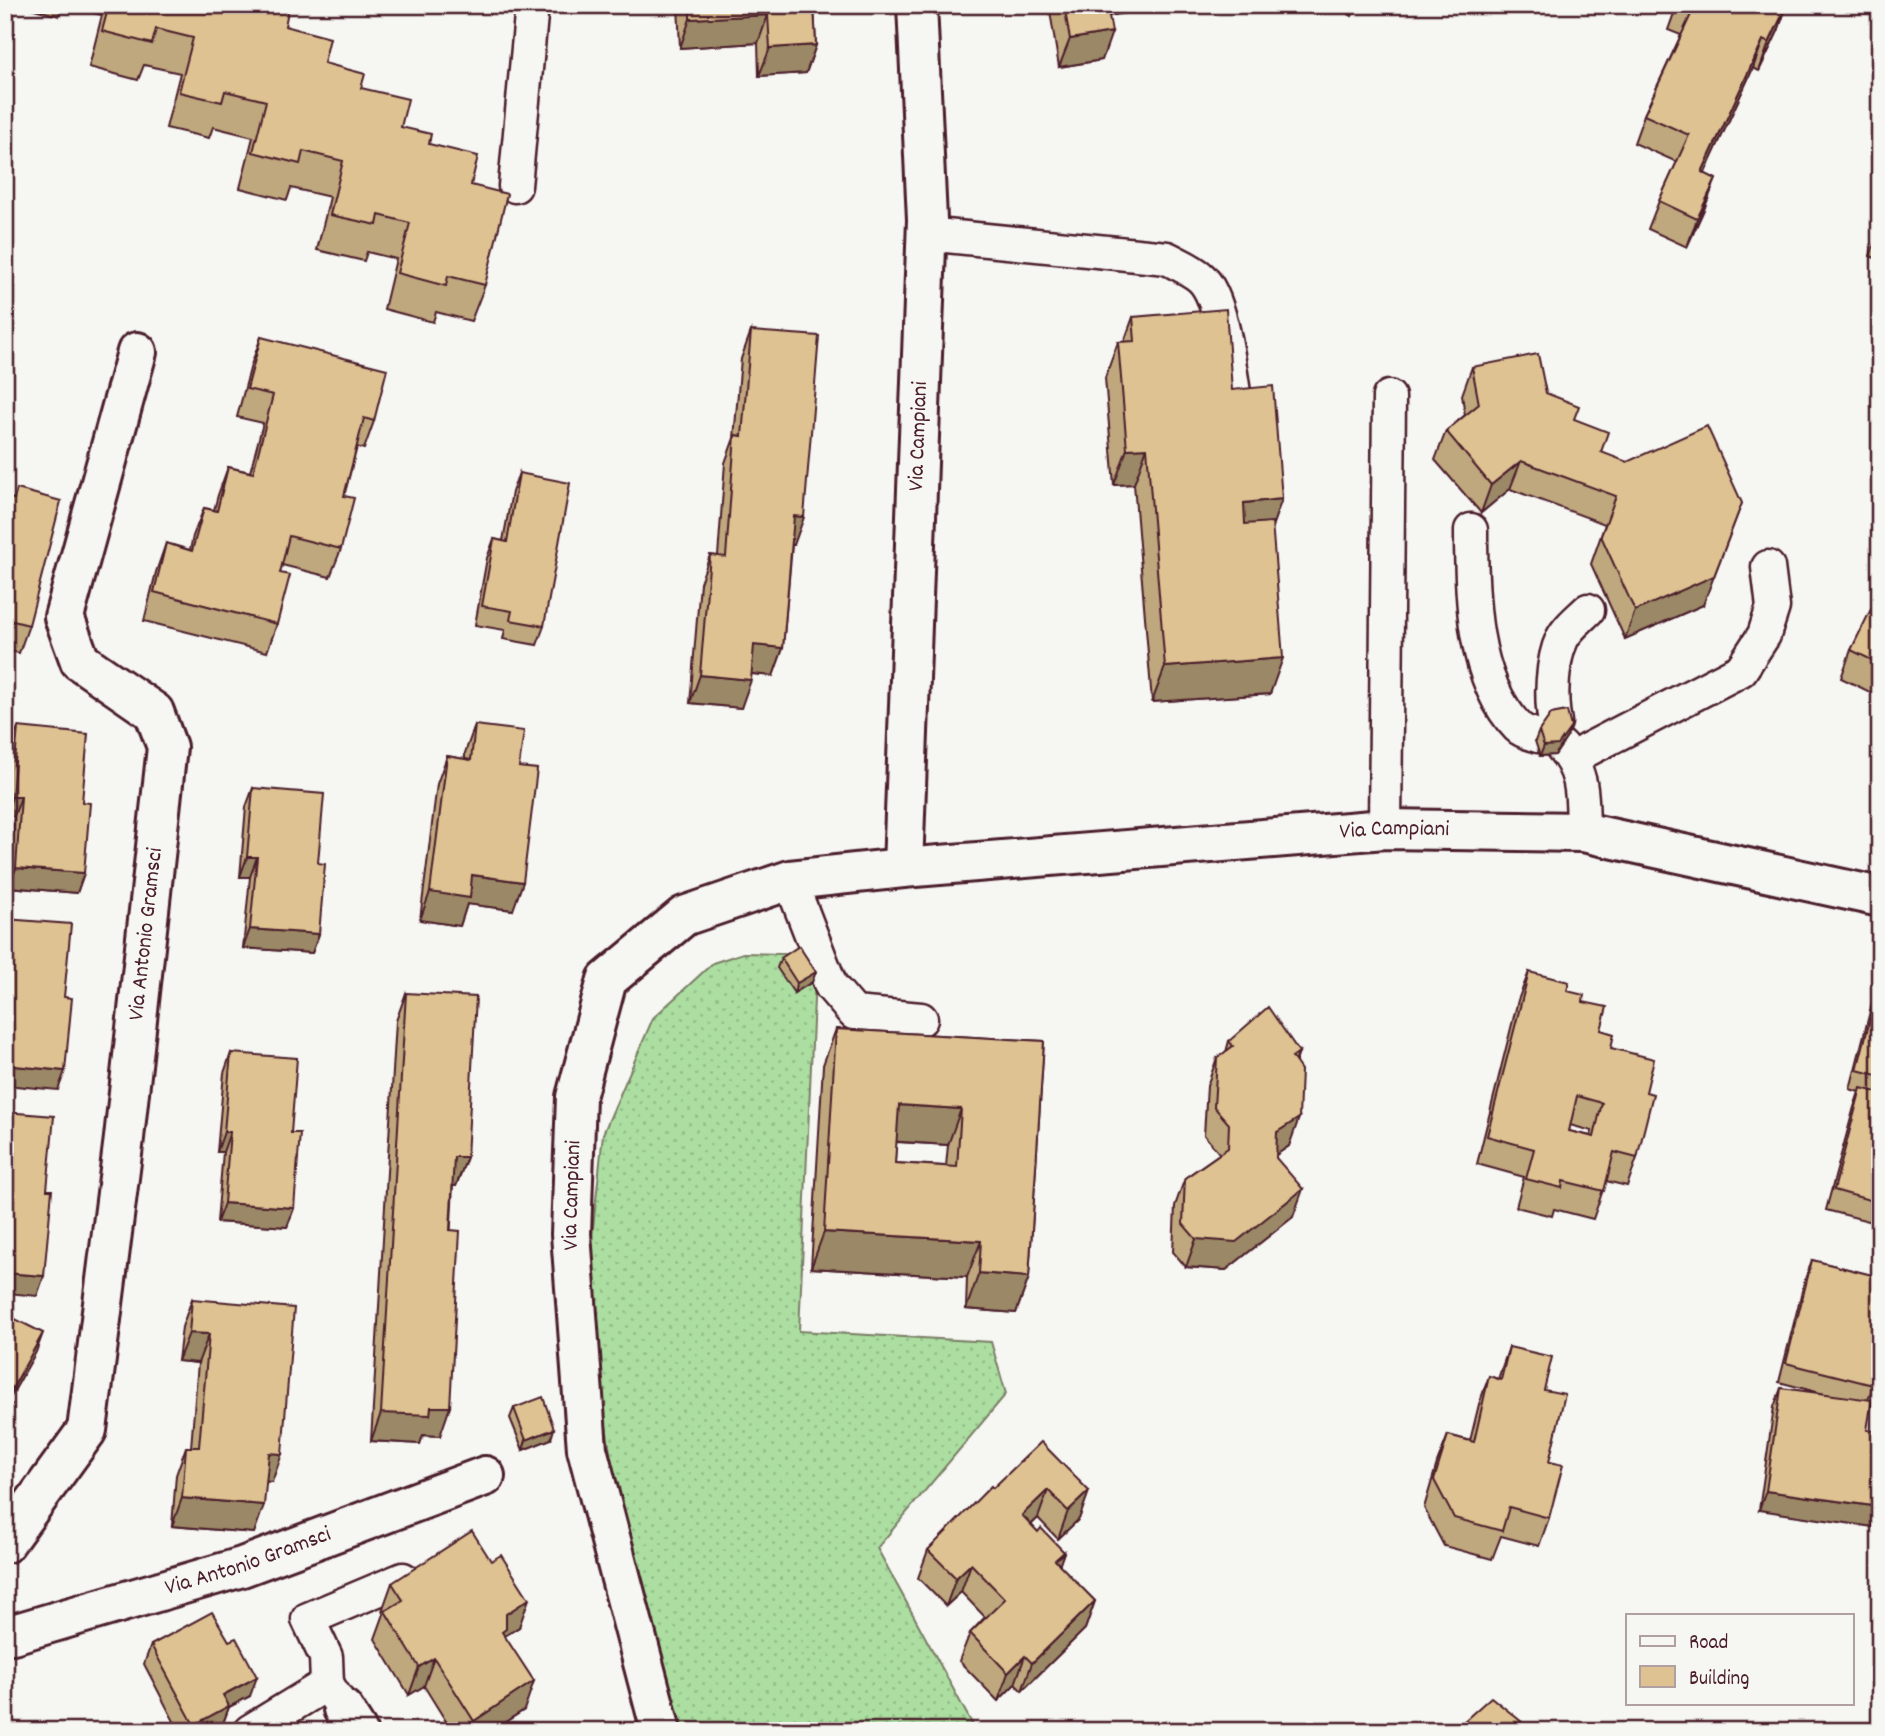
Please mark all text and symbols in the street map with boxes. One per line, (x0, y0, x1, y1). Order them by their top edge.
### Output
street label: Via Campiani (900, 381, 938, 492)
street label: Via Campiani (1338, 812, 1450, 849)
street label: Via Antonio Gramsci (121, 846, 172, 1022)
street label: Via Campiani (554, 1140, 591, 1251)
street label: Via Antonio Gramsci (161, 1519, 336, 1605)
legend (1626, 1614, 1854, 1704)
text: Road (1689, 1629, 1728, 1659)
text: Building (1689, 1665, 1749, 1695)

